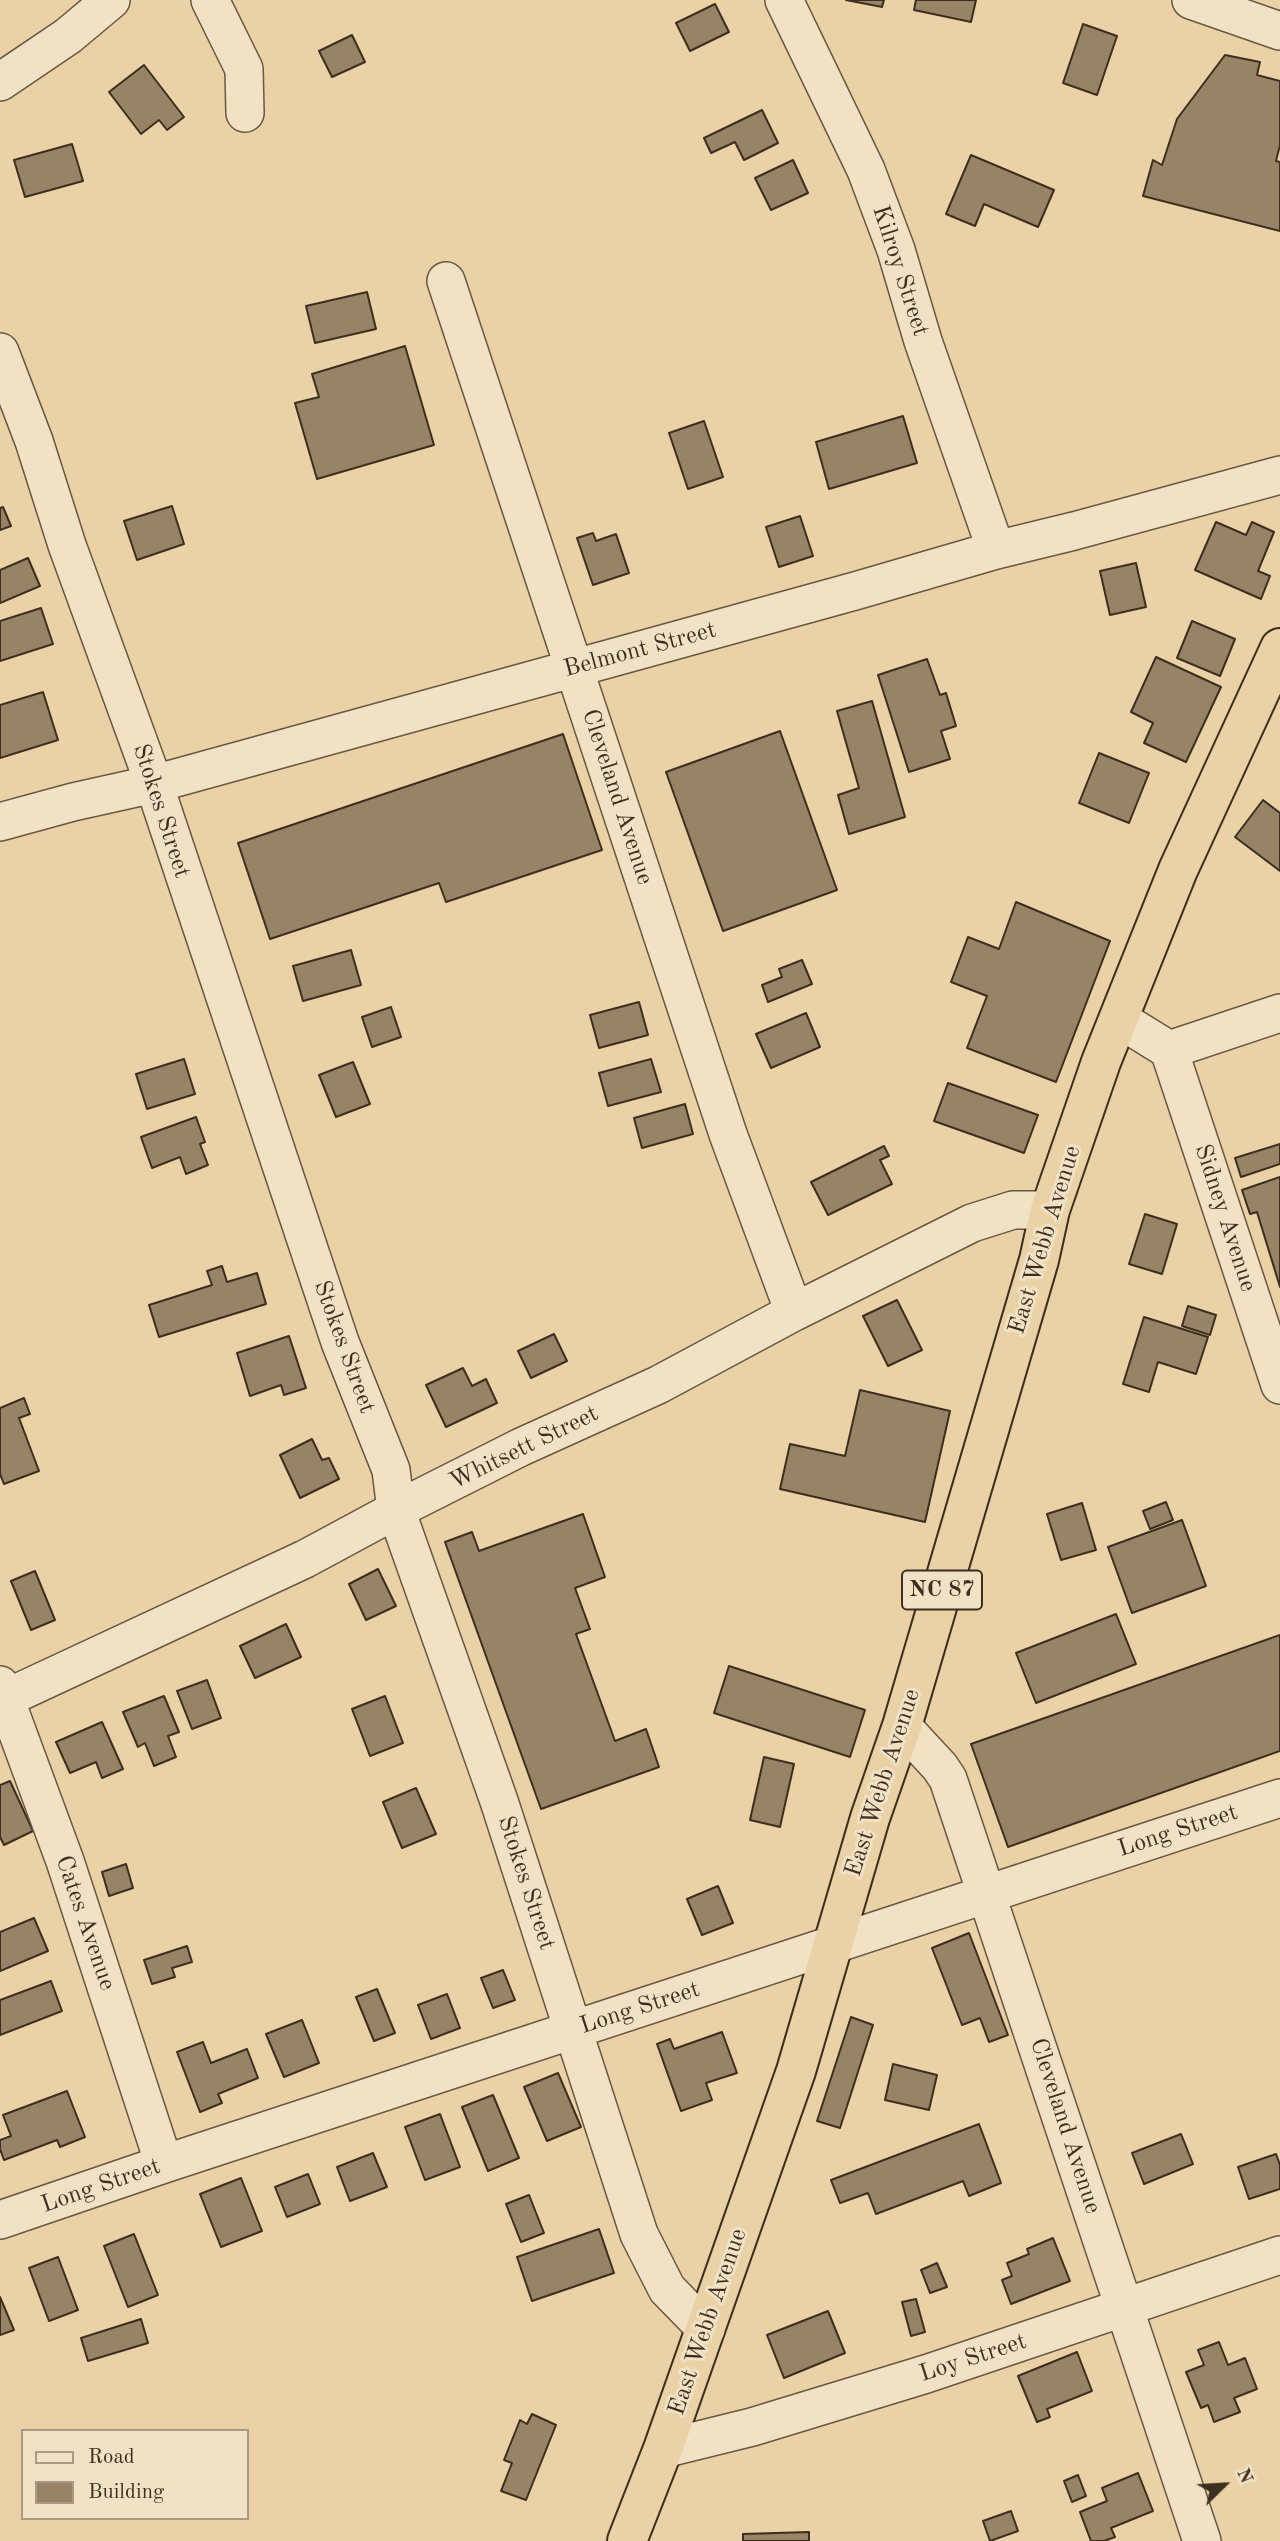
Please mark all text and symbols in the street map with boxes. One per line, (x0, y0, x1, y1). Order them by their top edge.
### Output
street label: Kilroy Street (865, 202, 935, 340)
street label: Belmont Street (561, 616, 719, 684)
street label: Cleveland Avenue (575, 706, 659, 888)
street label: Stokes Street (126, 740, 196, 882)
street label: Sidney Avenue (1188, 1141, 1262, 1295)
street label: East Webb Avenue (1003, 1142, 1087, 1338)
street label: Stokes Street (307, 1277, 381, 1417)
street label: Whitsett Street (445, 1400, 603, 1496)
road number: NC 87 (902, 1570, 982, 1610)
street label: East Webb Avenue (839, 1685, 927, 1881)
street label: Long Street (1114, 1798, 1242, 1864)
street label: Stokes Street (491, 1812, 561, 1954)
street label: Cates Avenue (48, 1852, 122, 1994)
street label: Long Street (576, 1975, 704, 2041)
street label: Cleveland Avenue (1023, 2035, 1107, 2217)
street label: Long Street (38, 2152, 164, 2220)
street label: East Webb Avenue (663, 2225, 753, 2419)
street label: Loy Street (916, 2327, 1030, 2389)
legend (21, 2429, 248, 2520)
text: Road (88, 2447, 135, 2468)
north arrow (1189, 2450, 1259, 2520)
text: N (1232, 2466, 1255, 2487)
text: Building (88, 2482, 164, 2503)

